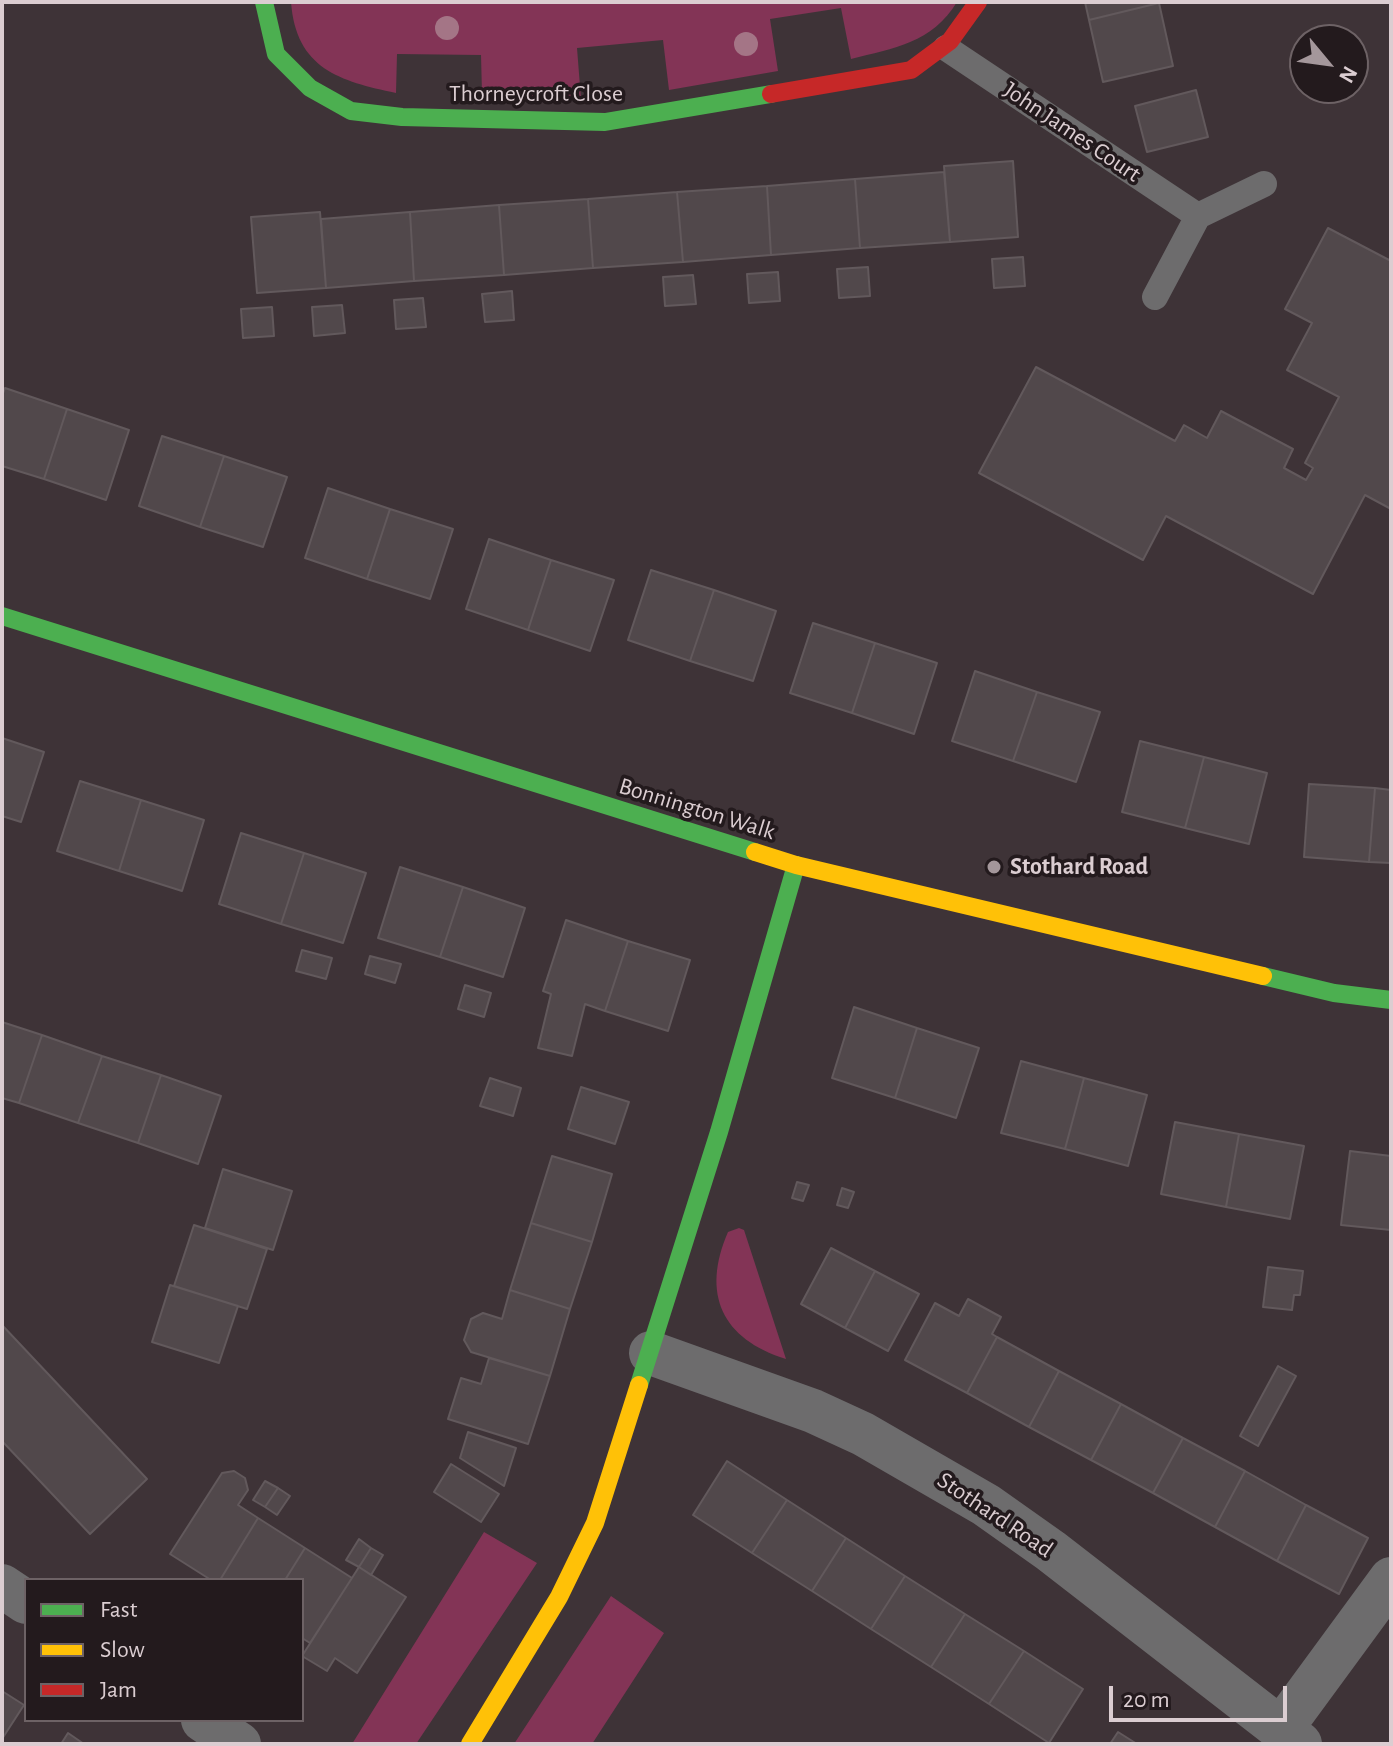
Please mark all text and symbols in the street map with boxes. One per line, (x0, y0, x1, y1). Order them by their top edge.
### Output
north arrow (1289, 24, 1369, 104)
text: N (1335, 63, 1362, 87)
street label: John James Court (998, 75, 1146, 189)
street label: Thorneycroft Close (449, 80, 623, 108)
street label: Bonnington Walk (615, 772, 779, 846)
place label: Stothard Road (1010, 853, 1148, 881)
marker: Stothard Road (985, 858, 1003, 876)
street label: Stothard Road (932, 1466, 1058, 1564)
legend (24, 1578, 304, 1722)
text: Fast (100, 1598, 137, 1622)
text: Slow (100, 1638, 145, 1662)
scale bar (1113, 1670, 1291, 1720)
text: Jam (100, 1678, 137, 1702)
text: 20 m (1123, 1688, 1170, 1712)

